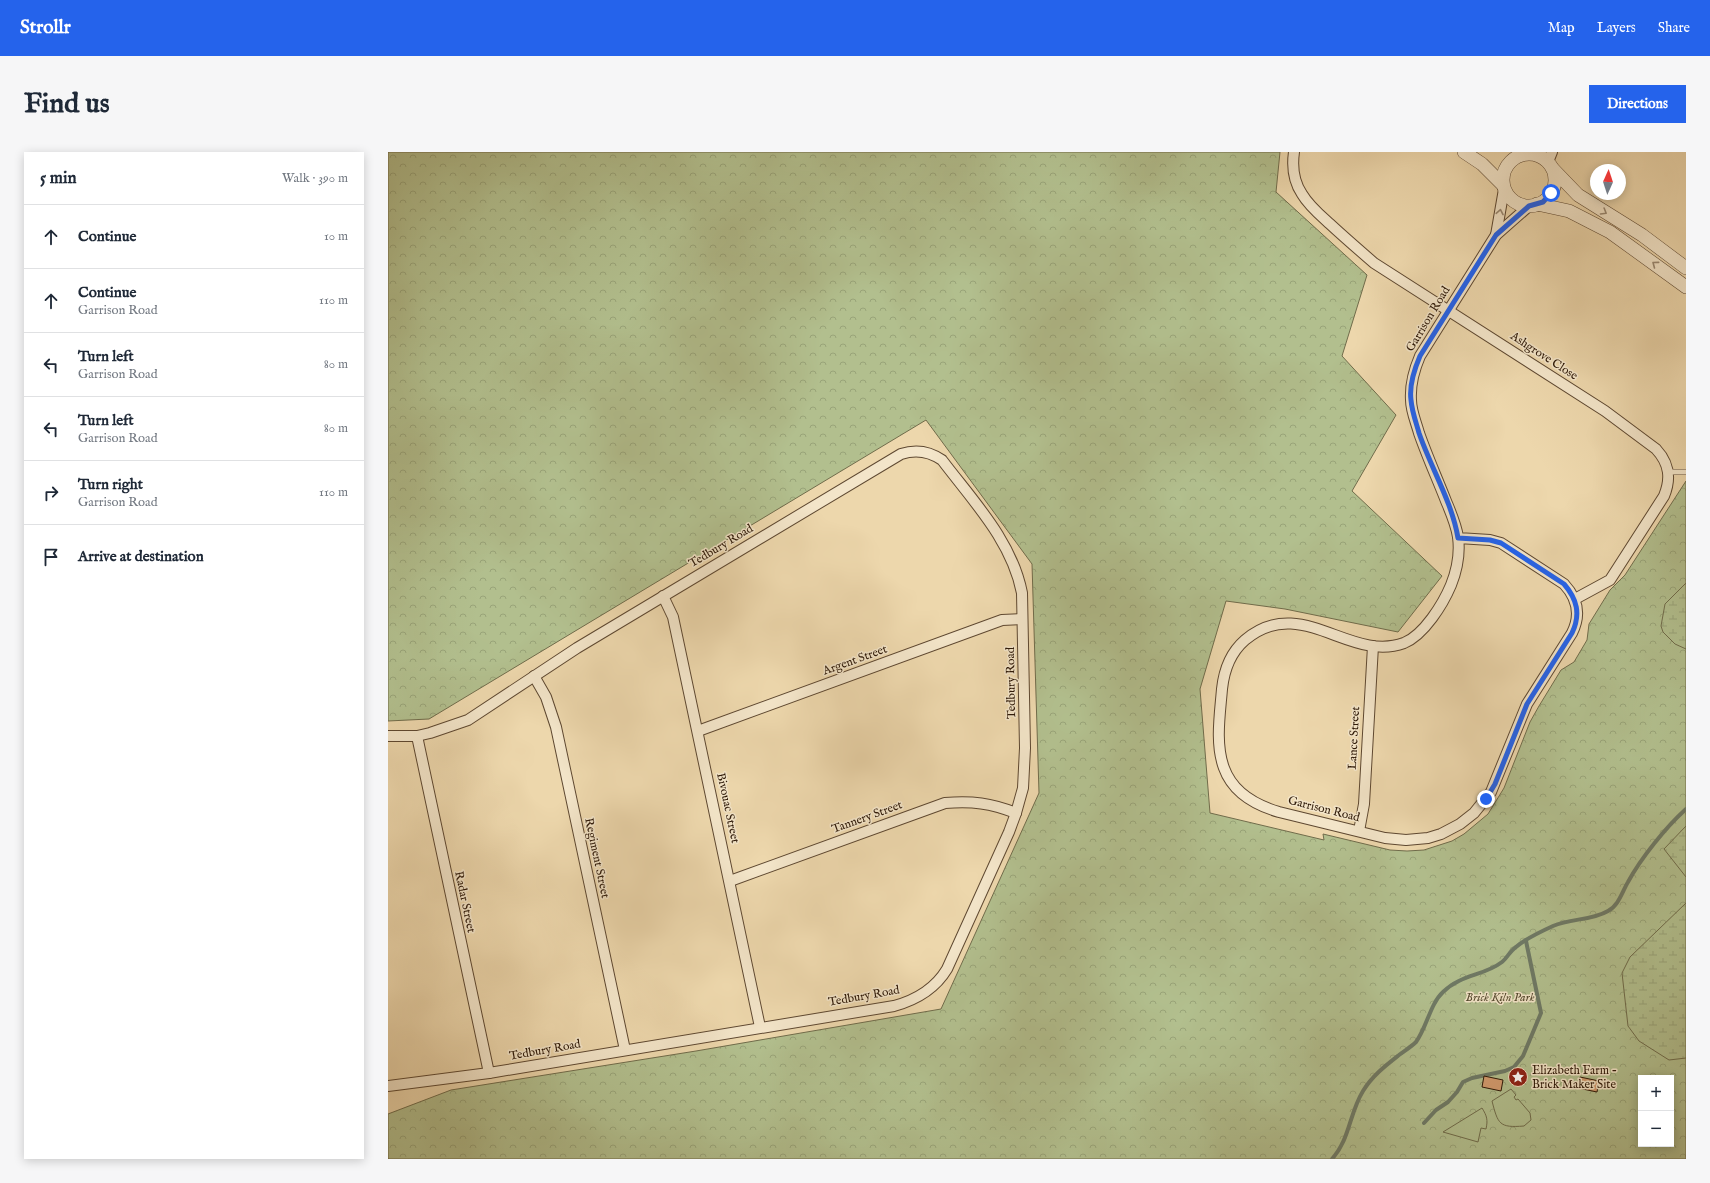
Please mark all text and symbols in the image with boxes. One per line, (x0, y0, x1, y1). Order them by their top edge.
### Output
text: Strollr (20, 16, 71, 40)
text: Map (1548, 19, 1575, 37)
text: Layers (1597, 19, 1636, 37)
text: Share (1658, 19, 1690, 37)
button: Directions (1589, 85, 1686, 123)
text: Find us (24, 87, 110, 122)
north arrow (1590, 164, 1626, 200)
text: 5 min (40, 168, 77, 189)
text: Walk · 390 m (282, 170, 348, 187)
route start (1542, 184, 1560, 202)
one-way arrow (1600, 207, 1607, 215)
one-way arrow (1496, 209, 1504, 215)
icon: ahead (40, 226, 62, 248)
text: Continue (78, 227, 136, 246)
text: 10 m (324, 228, 348, 245)
one-way arrow (1652, 262, 1659, 269)
text: Continue (78, 283, 136, 302)
street label: Garrison Road (1403, 283, 1454, 354)
icon: ahead (40, 290, 62, 312)
text: 110 m (319, 292, 348, 309)
text: Garrison Road (78, 302, 158, 319)
street label: Ashgrove Close (1507, 328, 1581, 384)
text: Turn left (78, 347, 134, 366)
icon: left (40, 354, 62, 376)
text: 80 m (324, 356, 348, 373)
text: Garrison Road (78, 366, 158, 383)
text: Turn left (78, 411, 134, 430)
icon: left (40, 418, 62, 440)
text: 80 m (324, 420, 348, 437)
text: Garrison Road (78, 430, 158, 447)
text: Turn right (78, 475, 143, 494)
icon: right (40, 482, 62, 504)
text: 110 m (319, 484, 348, 501)
text: Garrison Road (78, 494, 158, 511)
street label: Tedbury Road (686, 521, 756, 571)
icon: arrive (40, 546, 62, 568)
text: Arrive at destination (78, 547, 204, 566)
street label: Argent Street (820, 641, 889, 679)
street label: Tedbury Road (1003, 646, 1019, 719)
street label: Lance Street (1345, 706, 1363, 770)
street label: Bivouac Street (713, 771, 743, 845)
route end (1477, 790, 1495, 808)
street label: Garrison Road (1287, 793, 1362, 825)
street label: Tannery Street (830, 797, 904, 837)
street label: Regiment Street (581, 816, 613, 900)
street label: Radar Street (451, 870, 479, 934)
street label: Tedbury Road (827, 982, 901, 1010)
park label: Brick Kiln Park (1466, 990, 1535, 1005)
street label: Tedbury Road (508, 1036, 582, 1064)
place label: Elizabeth Farm - Brick Maker Site (1532, 1063, 1617, 1092)
place icon: Elizabeth Farm - Brick Maker Site (1507, 1066, 1529, 1088)
map controls (1638, 1075, 1674, 1147)
button: + (1638, 1075, 1674, 1111)
button: − (1638, 1111, 1674, 1147)

